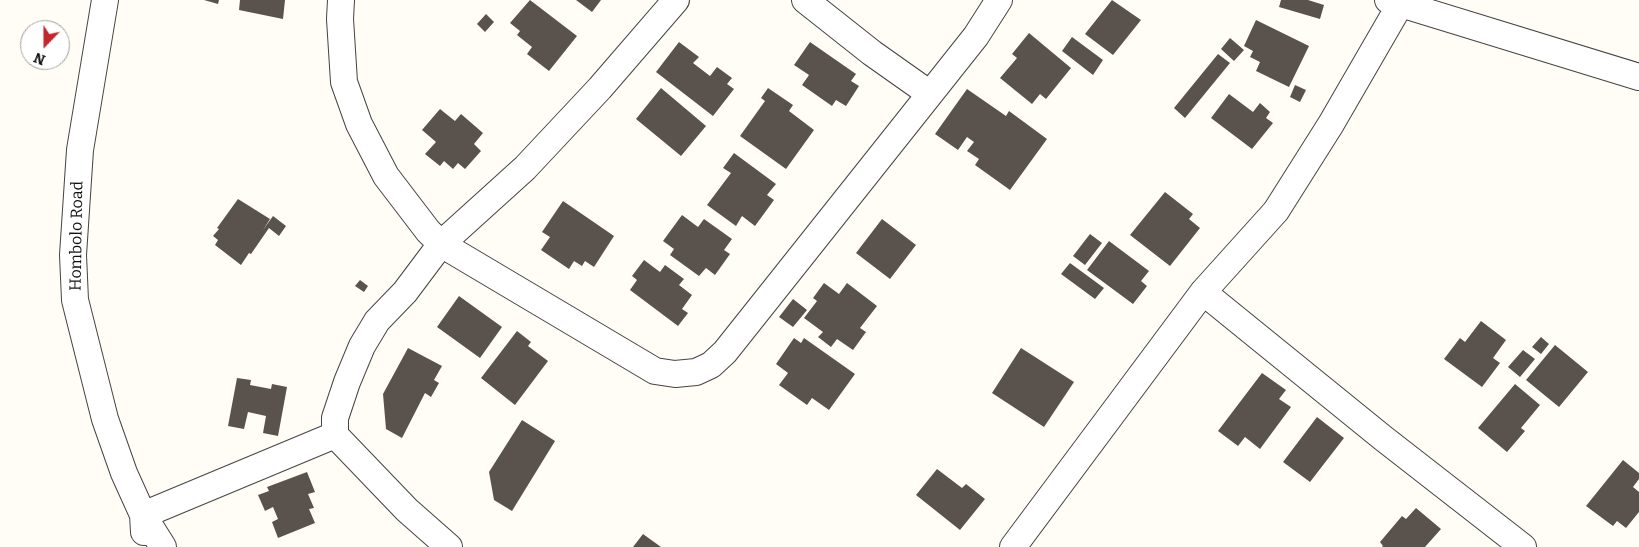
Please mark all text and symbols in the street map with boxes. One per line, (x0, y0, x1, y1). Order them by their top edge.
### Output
north arrow (20, 20, 70, 70)
text: N (31, 49, 48, 68)
street label: Hombolo Road (66, 181, 88, 291)

